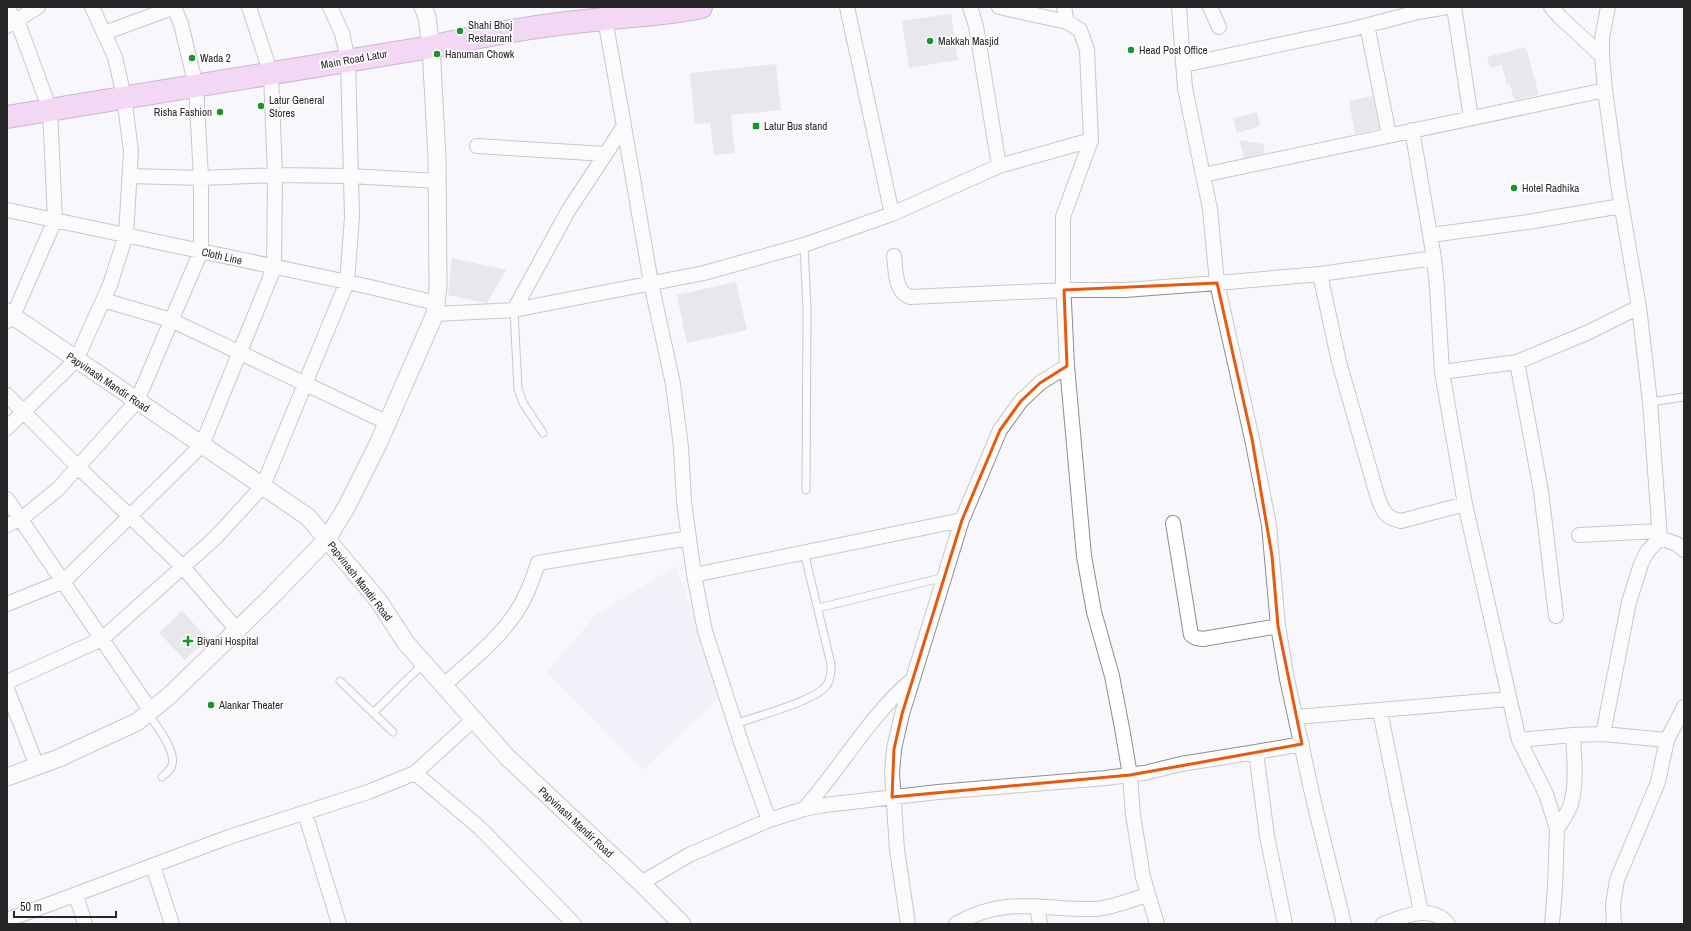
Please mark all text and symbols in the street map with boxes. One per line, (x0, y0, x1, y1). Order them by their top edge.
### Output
place label: Shahi Bhoj Restaurant (468, 18, 513, 45)
marker: Shahi Bhoj Restaurant (455, 26, 465, 36)
place label: Makkah Masjid (938, 34, 999, 48)
marker: Makkah Masjid (925, 36, 935, 46)
place label: Head Post Office (1139, 43, 1208, 57)
marker: Head Post Office (1126, 45, 1136, 55)
street label: Main Road Latur (320, 46, 388, 72)
place label: Hanuman Chowk (445, 47, 515, 61)
marker: Hanuman Chowk (432, 49, 442, 59)
place label: Wada 2 (200, 51, 231, 65)
marker: Wada 2 (187, 53, 197, 63)
place label: Latur General Stores (269, 93, 324, 120)
marker: Latur General Stores (256, 101, 266, 111)
place label: Risha Fashion (154, 105, 212, 119)
marker: Risha Fashion (215, 107, 225, 117)
place label: Latur Bus stand (764, 119, 827, 133)
marker: Latur Bus stand (751, 121, 761, 131)
place label: Hotel Radhika (1522, 181, 1579, 195)
marker: Hotel Radhika (1509, 183, 1519, 193)
street label: Cloth Line (200, 245, 244, 267)
street label: Papvinash Mandir Road (64, 349, 152, 415)
street label: Papvinash Mandir Road (325, 538, 395, 624)
place label: Biyani Hospital (197, 634, 258, 648)
marker: Biyani Hospital (182, 635, 194, 647)
place label: Alankar Theater (218, 698, 283, 712)
marker: Alankar Theater (206, 700, 216, 710)
street label: Papvinash Mandir Road (536, 784, 616, 860)
scale bar (14, 893, 116, 919)
text: 50 m (20, 899, 42, 915)

